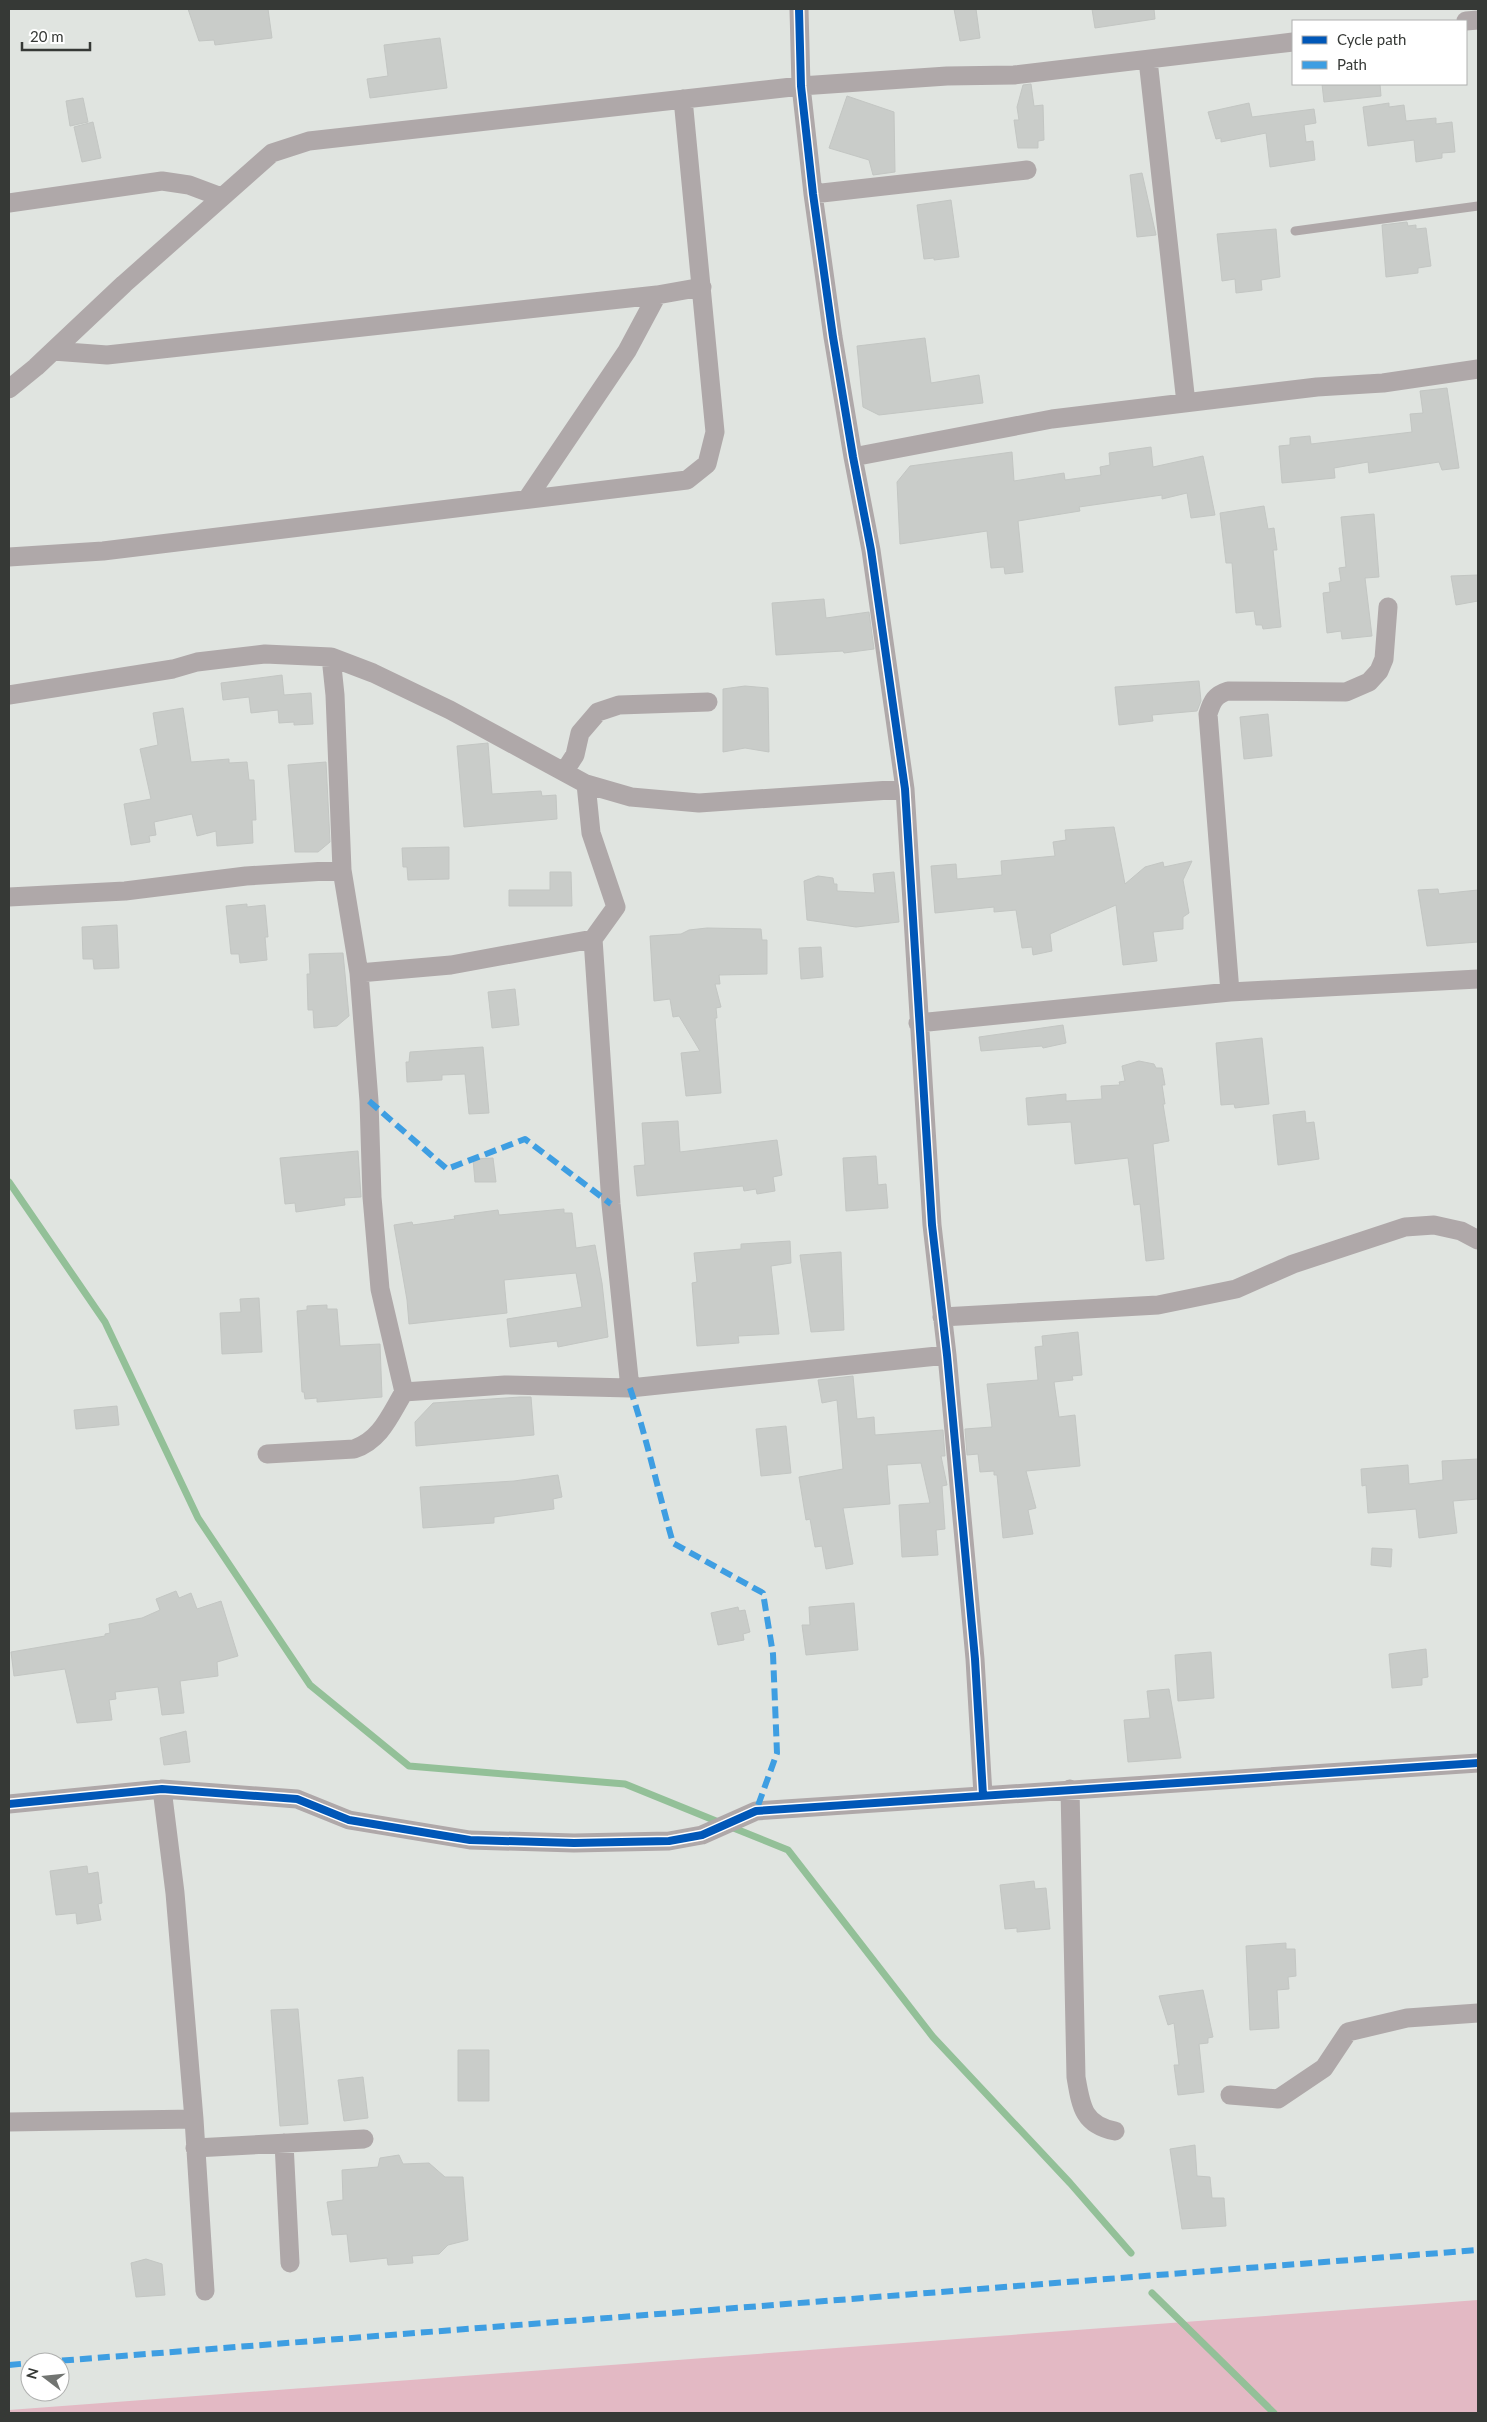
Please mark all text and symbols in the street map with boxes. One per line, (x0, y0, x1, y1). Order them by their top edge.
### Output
scale bar (22, 20, 90, 52)
legend (1292, 20, 1467, 85)
text: 20 m (30, 27, 64, 45)
text: Cycle path (1337, 30, 1406, 48)
text: Path (1337, 55, 1367, 73)
north arrow (20, 2352, 70, 2402)
text: N (22, 2366, 42, 2381)

